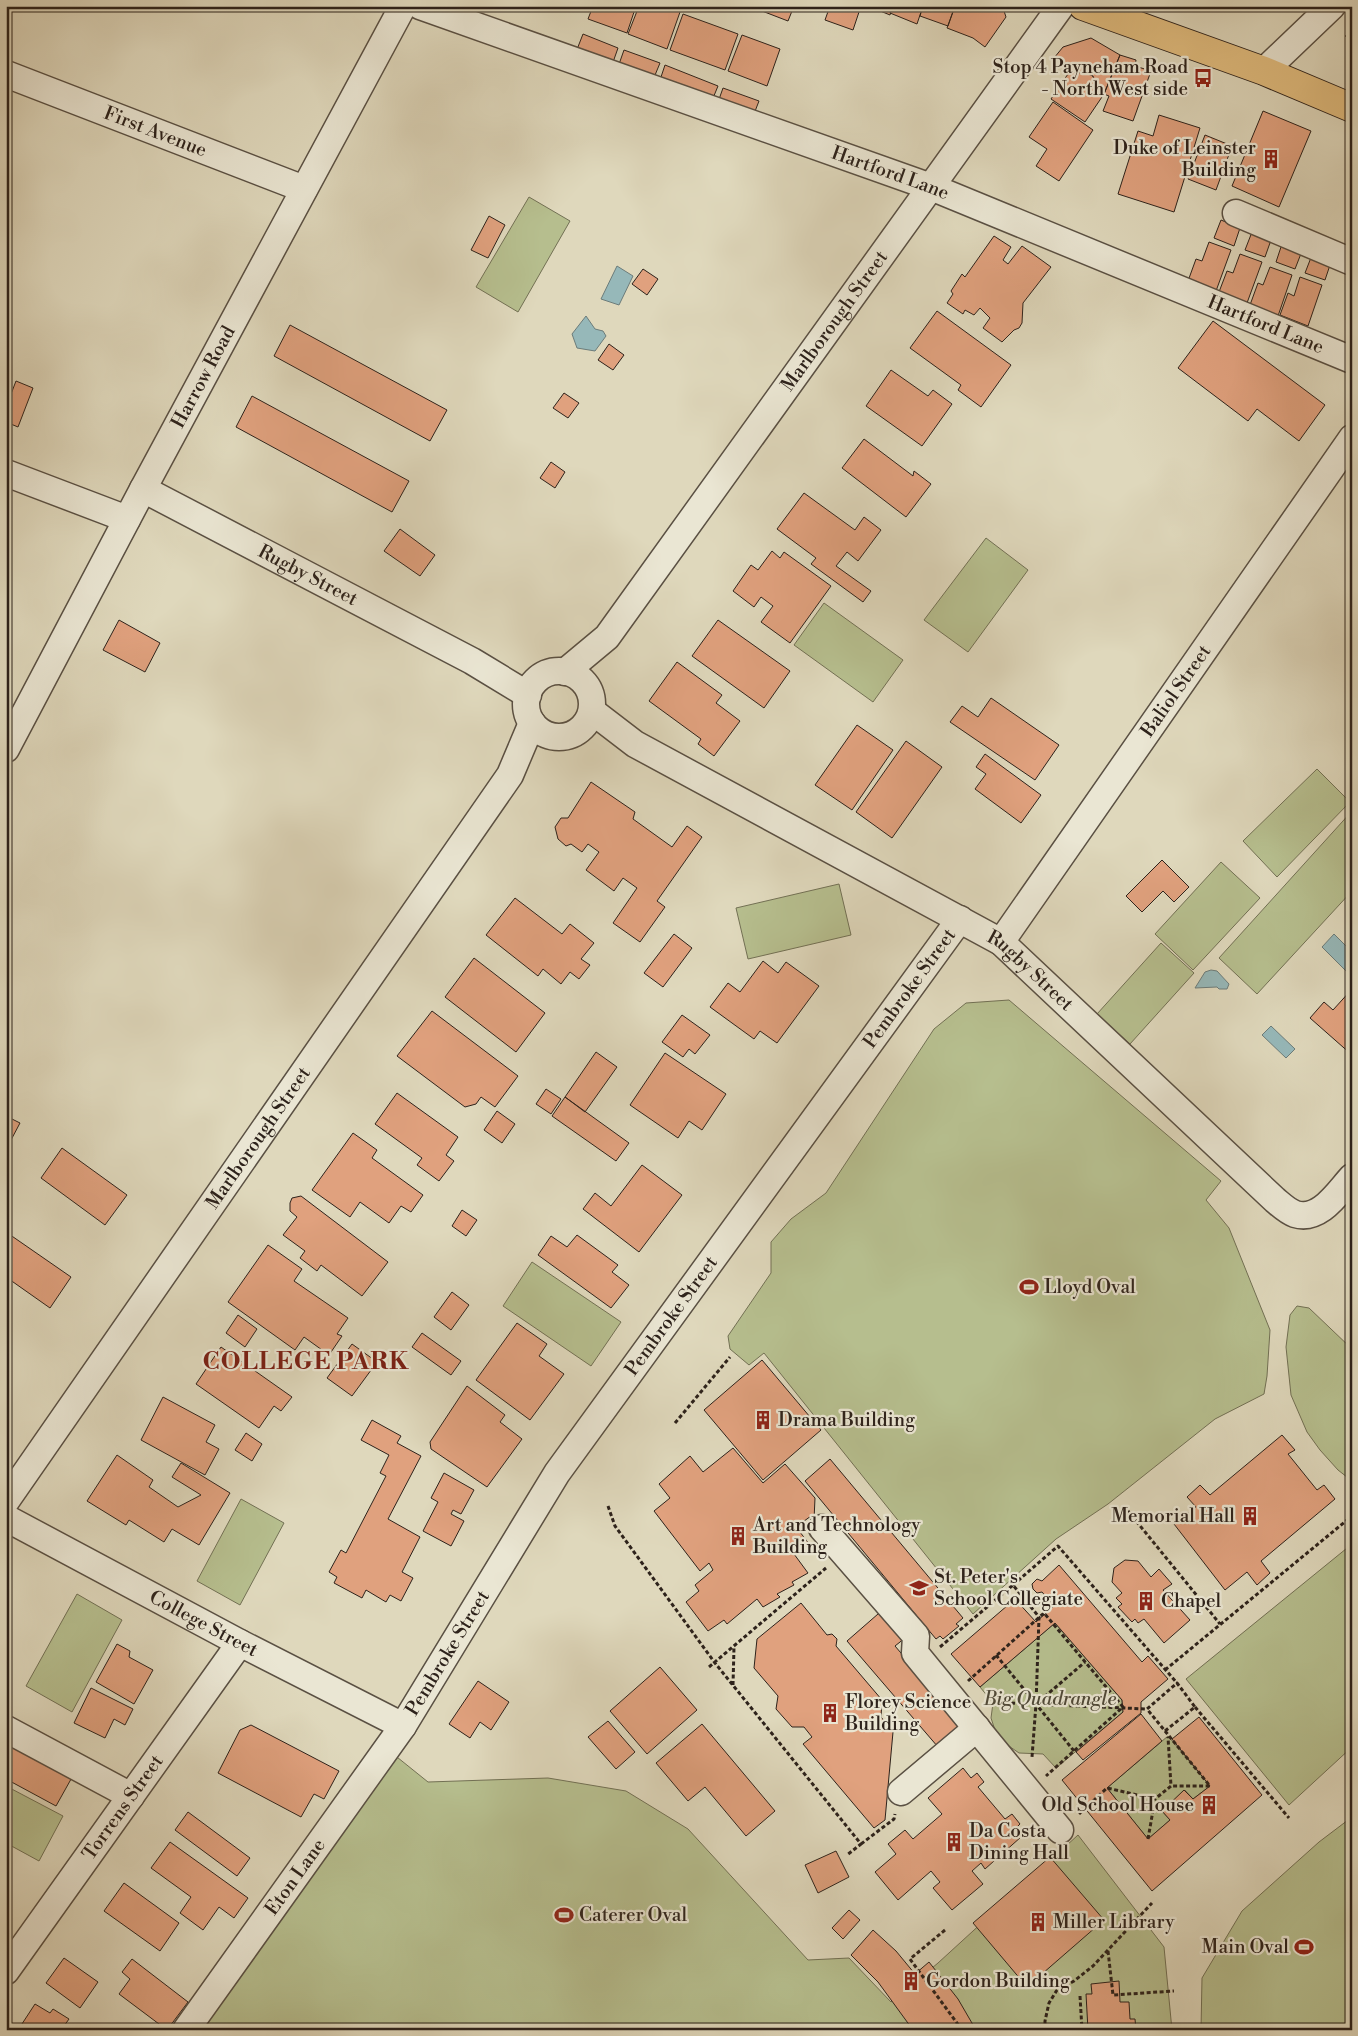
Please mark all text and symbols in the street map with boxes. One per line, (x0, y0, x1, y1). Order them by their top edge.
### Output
place label: Stop 4 Payneham Road - North West side (993, 55, 1188, 101)
bus stop icon: Stop 4 Payneham Road - North West side (1192, 67, 1214, 89)
street label: First Avenue (100, 101, 210, 162)
place label: Duke of Leinster Building (1113, 136, 1256, 182)
street label: Hartford Lane (828, 141, 953, 205)
building icon: Duke of Leinster Building (1260, 148, 1282, 170)
street label: Marlborough Street (776, 246, 893, 396)
street label: Hartford Lane (1204, 290, 1327, 359)
street label: Harrow Road (166, 322, 241, 432)
street label: Rugby Street (254, 539, 362, 611)
street label: Baliol Street (1135, 640, 1216, 742)
street label: Pembroke Street (858, 923, 961, 1053)
street label: Rugby Street (983, 925, 1079, 1016)
street label: Marlborough Street (200, 1062, 316, 1214)
street label: Pembroke Street (620, 1251, 723, 1381)
place label: Lloyd Oval (1044, 1275, 1136, 1299)
sports icon: Lloyd Oval (1018, 1276, 1040, 1298)
district label: COLLEGE PARK (203, 1347, 409, 1377)
place label: Drama Building (778, 1408, 915, 1432)
building icon: Drama Building (752, 1409, 774, 1431)
place label: Memorial Hall (1111, 1504, 1235, 1528)
building icon: Memorial Hall (1239, 1505, 1261, 1527)
place label: Art and Technology Building (752, 1513, 921, 1559)
building icon: Art and Technology Building (727, 1525, 749, 1547)
place label: St. Peter's School Collegiate (934, 1565, 1083, 1611)
school or university icon: St. Peter's School Collegiate (908, 1577, 930, 1599)
street label: College Street (145, 1585, 262, 1662)
street label: Pembroke Street (400, 1586, 495, 1720)
place label: Chapel (1161, 1589, 1222, 1613)
building icon: Chapel (1135, 1590, 1157, 1612)
park label: Big Quadrangle (983, 1687, 1116, 1711)
place label: Florey Science Building (844, 1690, 971, 1736)
building icon: Florey Science Building (819, 1702, 841, 1724)
street label: Torrens Street (77, 1750, 169, 1865)
place label: Old School House (1042, 1793, 1194, 1817)
building icon: Old School House (1198, 1794, 1220, 1816)
place label: Da Costa Dining Hall (969, 1819, 1069, 1865)
building icon: Da Costa Dining Hall (943, 1831, 965, 1853)
street label: Eton Lane (260, 1834, 331, 1920)
place label: Caterer Oval (579, 1903, 687, 1927)
sports icon: Caterer Oval (553, 1904, 575, 1926)
place label: Miller Library (1053, 1910, 1175, 1934)
building icon: Miller Library (1027, 1911, 1049, 1933)
place label: Main Oval (1202, 1935, 1289, 1959)
sports icon: Main Oval (1293, 1936, 1315, 1958)
place label: Gordon Building (926, 1969, 1070, 1993)
building icon: Gordon Building (900, 1970, 922, 1992)

